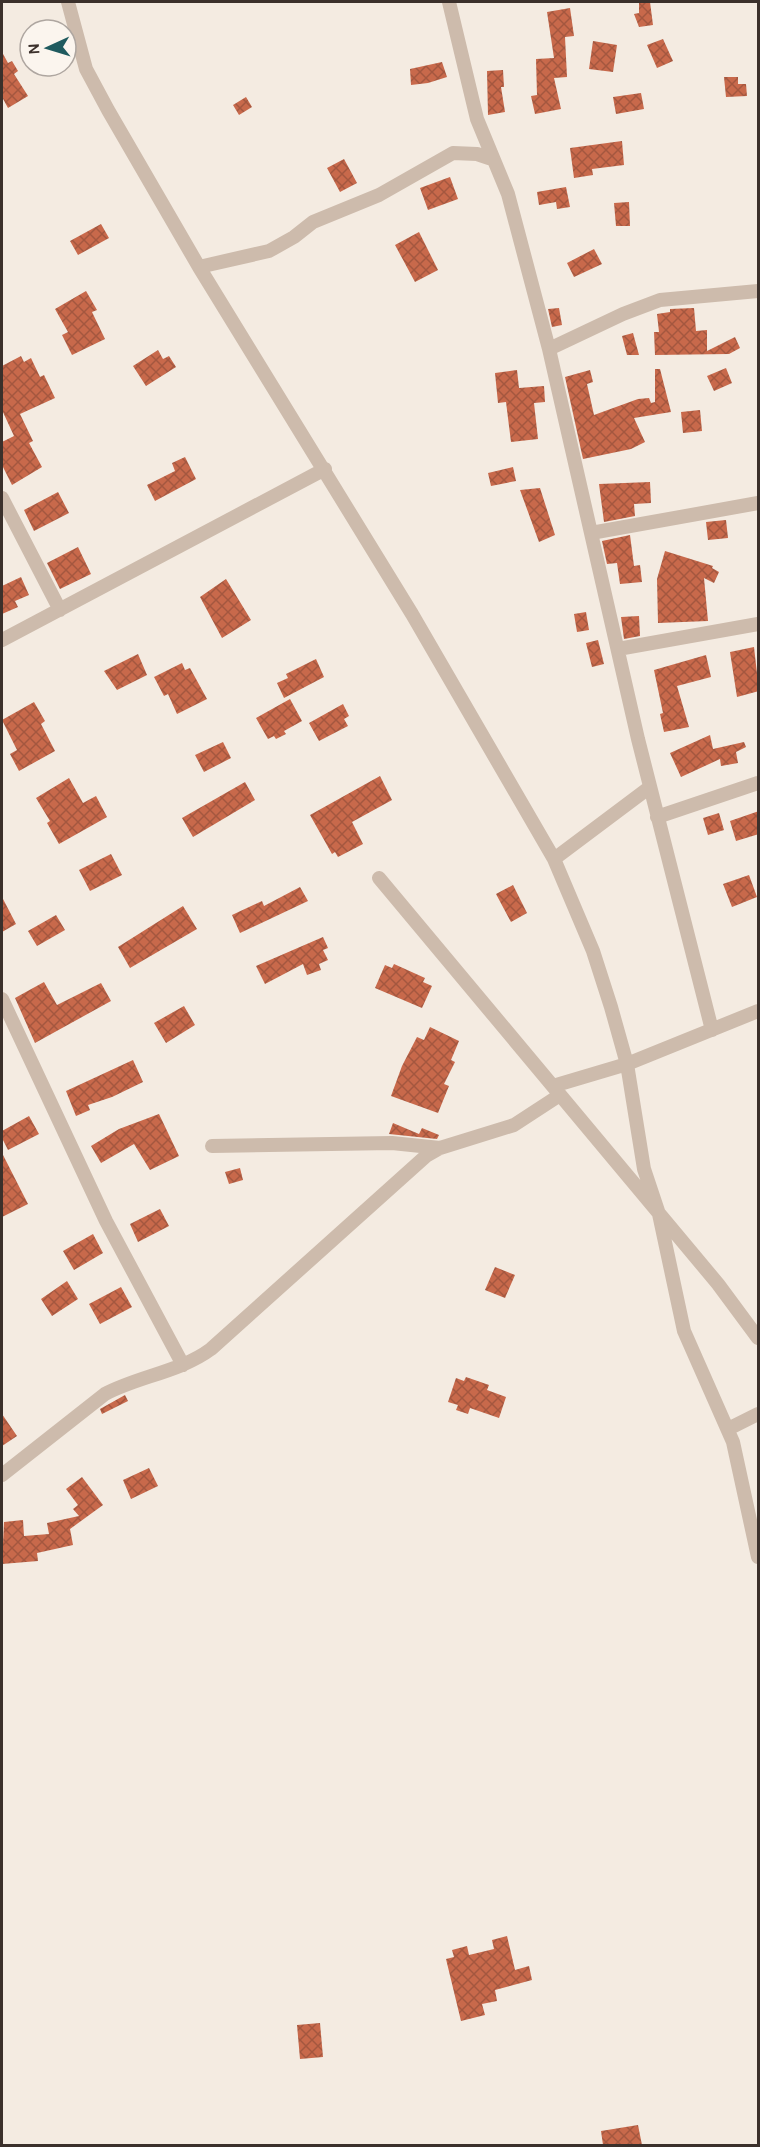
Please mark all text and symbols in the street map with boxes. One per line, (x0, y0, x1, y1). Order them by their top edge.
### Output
north arrow (18, 18, 78, 78)
text: N (24, 43, 43, 55)

